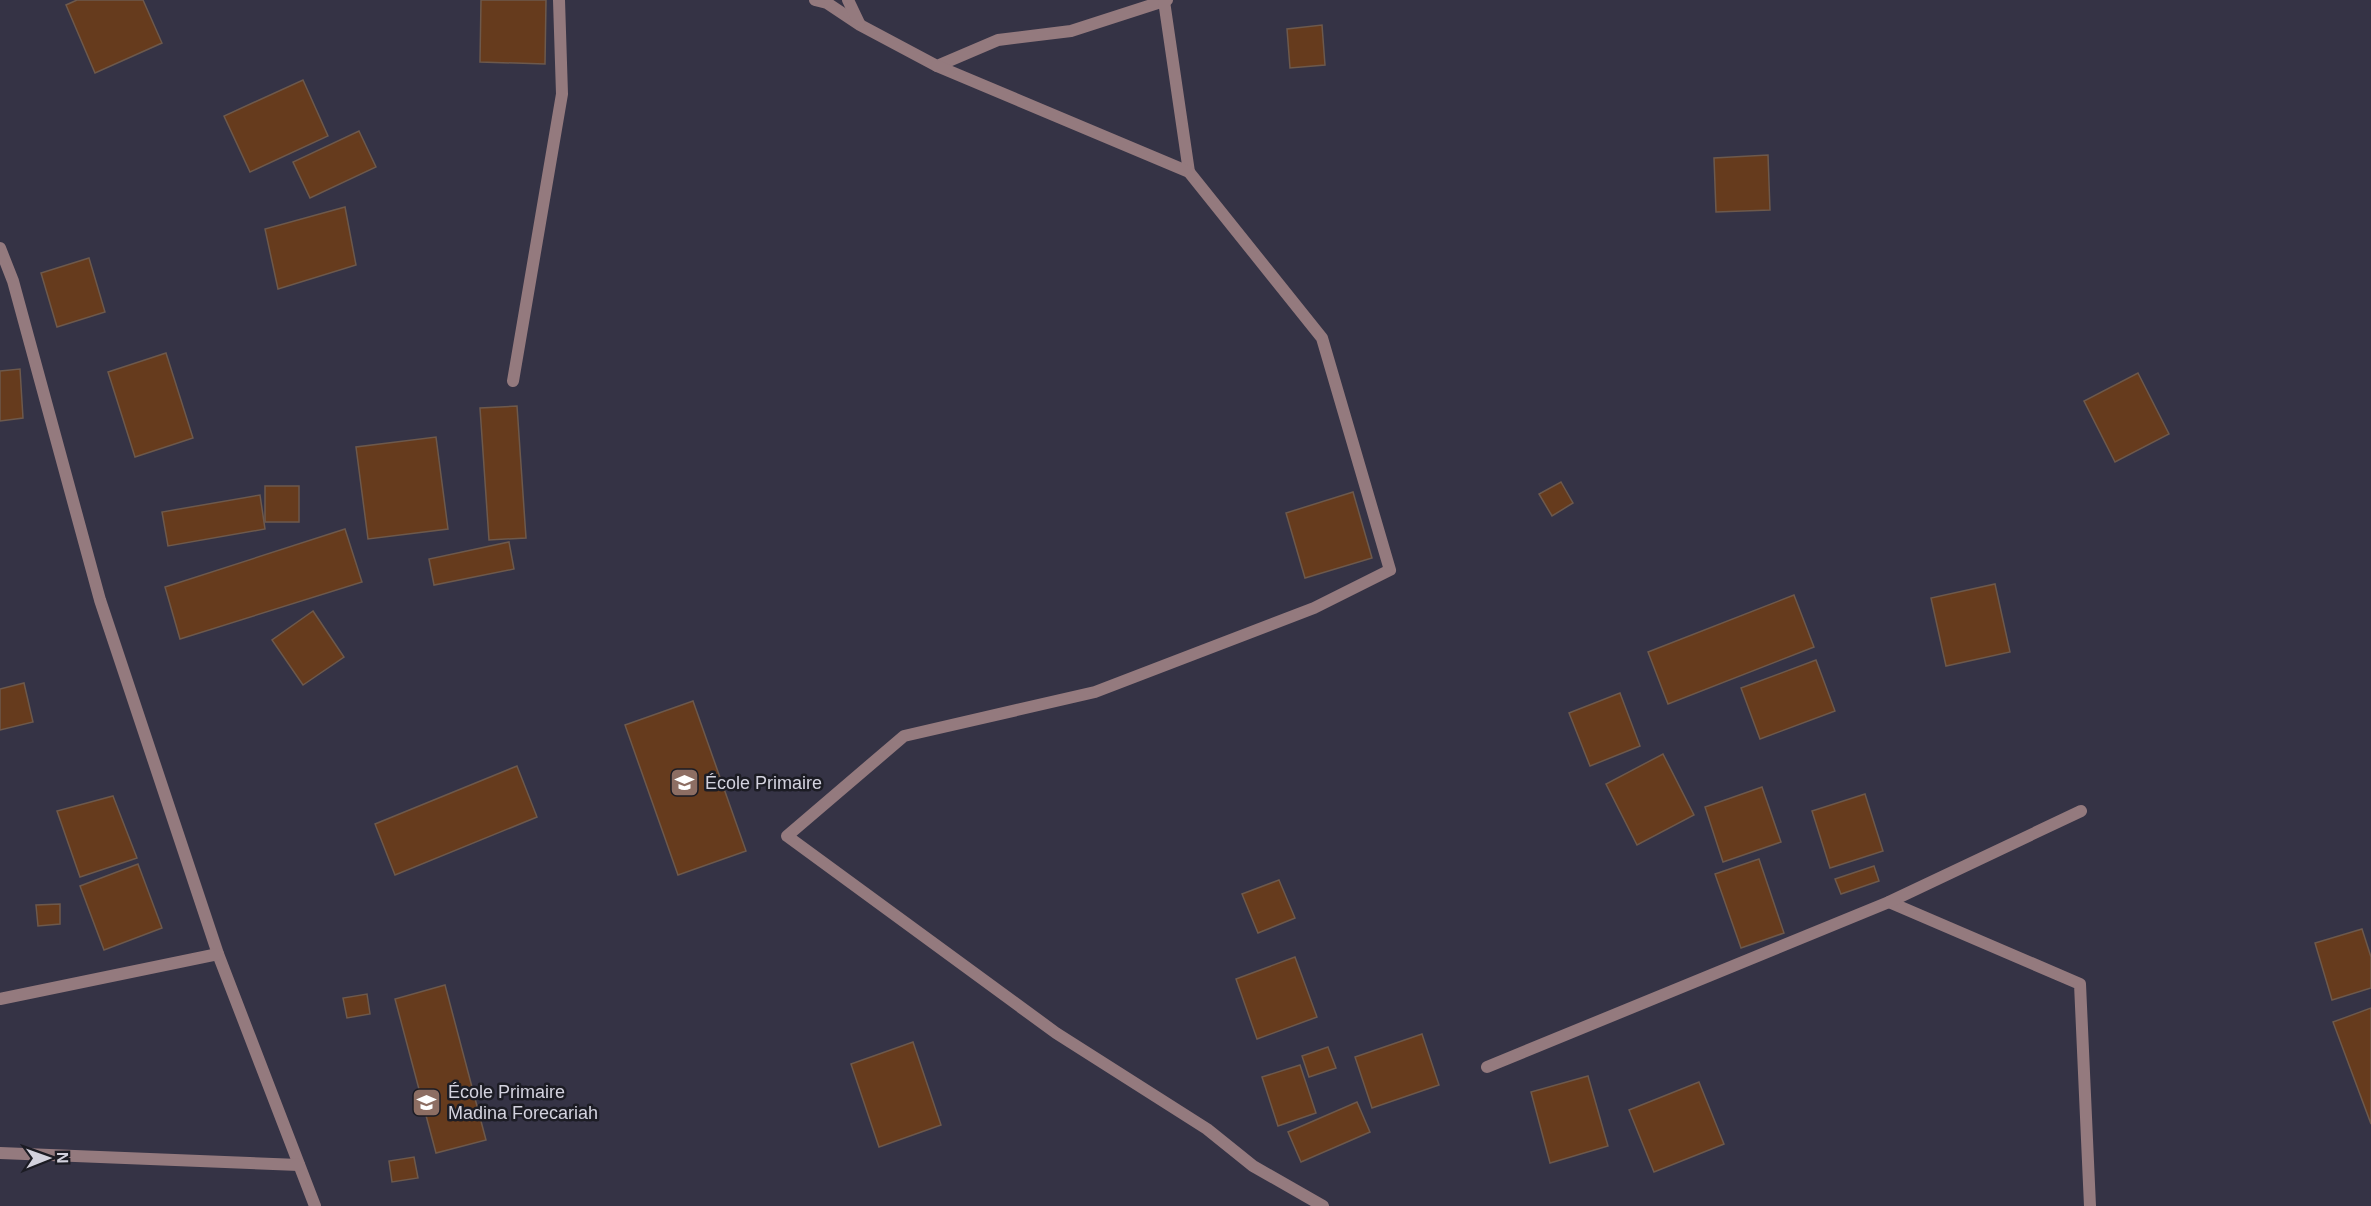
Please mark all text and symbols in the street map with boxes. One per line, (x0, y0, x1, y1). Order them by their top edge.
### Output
school or university icon: École Primaire (668, 767, 700, 799)
place label: École Primaire (705, 773, 822, 793)
place label: École Primaire Madina Forecariah (448, 1082, 598, 1123)
school or university icon: École Primaire Madina Forecariah (411, 1086, 443, 1118)
north arrow (18, 1128, 78, 1188)
text: N (54, 1152, 71, 1164)

